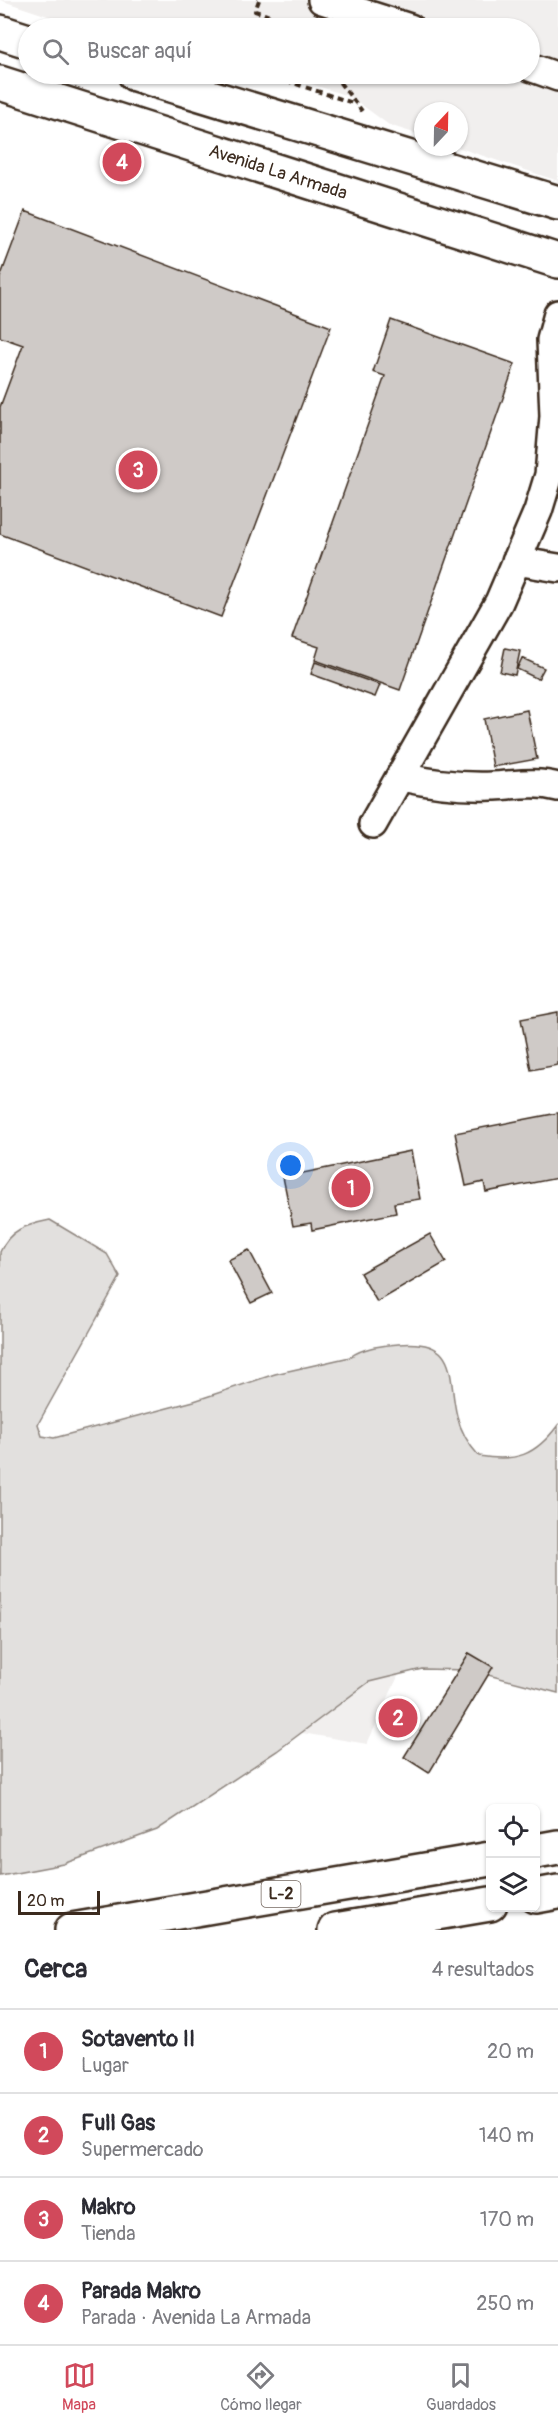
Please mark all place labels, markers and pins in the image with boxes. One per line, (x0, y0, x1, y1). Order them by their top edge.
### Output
pin: 4 (102, 140, 142, 184)
pin: 3 (118, 448, 158, 492)
pin: 1 (332, 1166, 370, 1210)
pin: 2 (378, 1696, 418, 1740)

